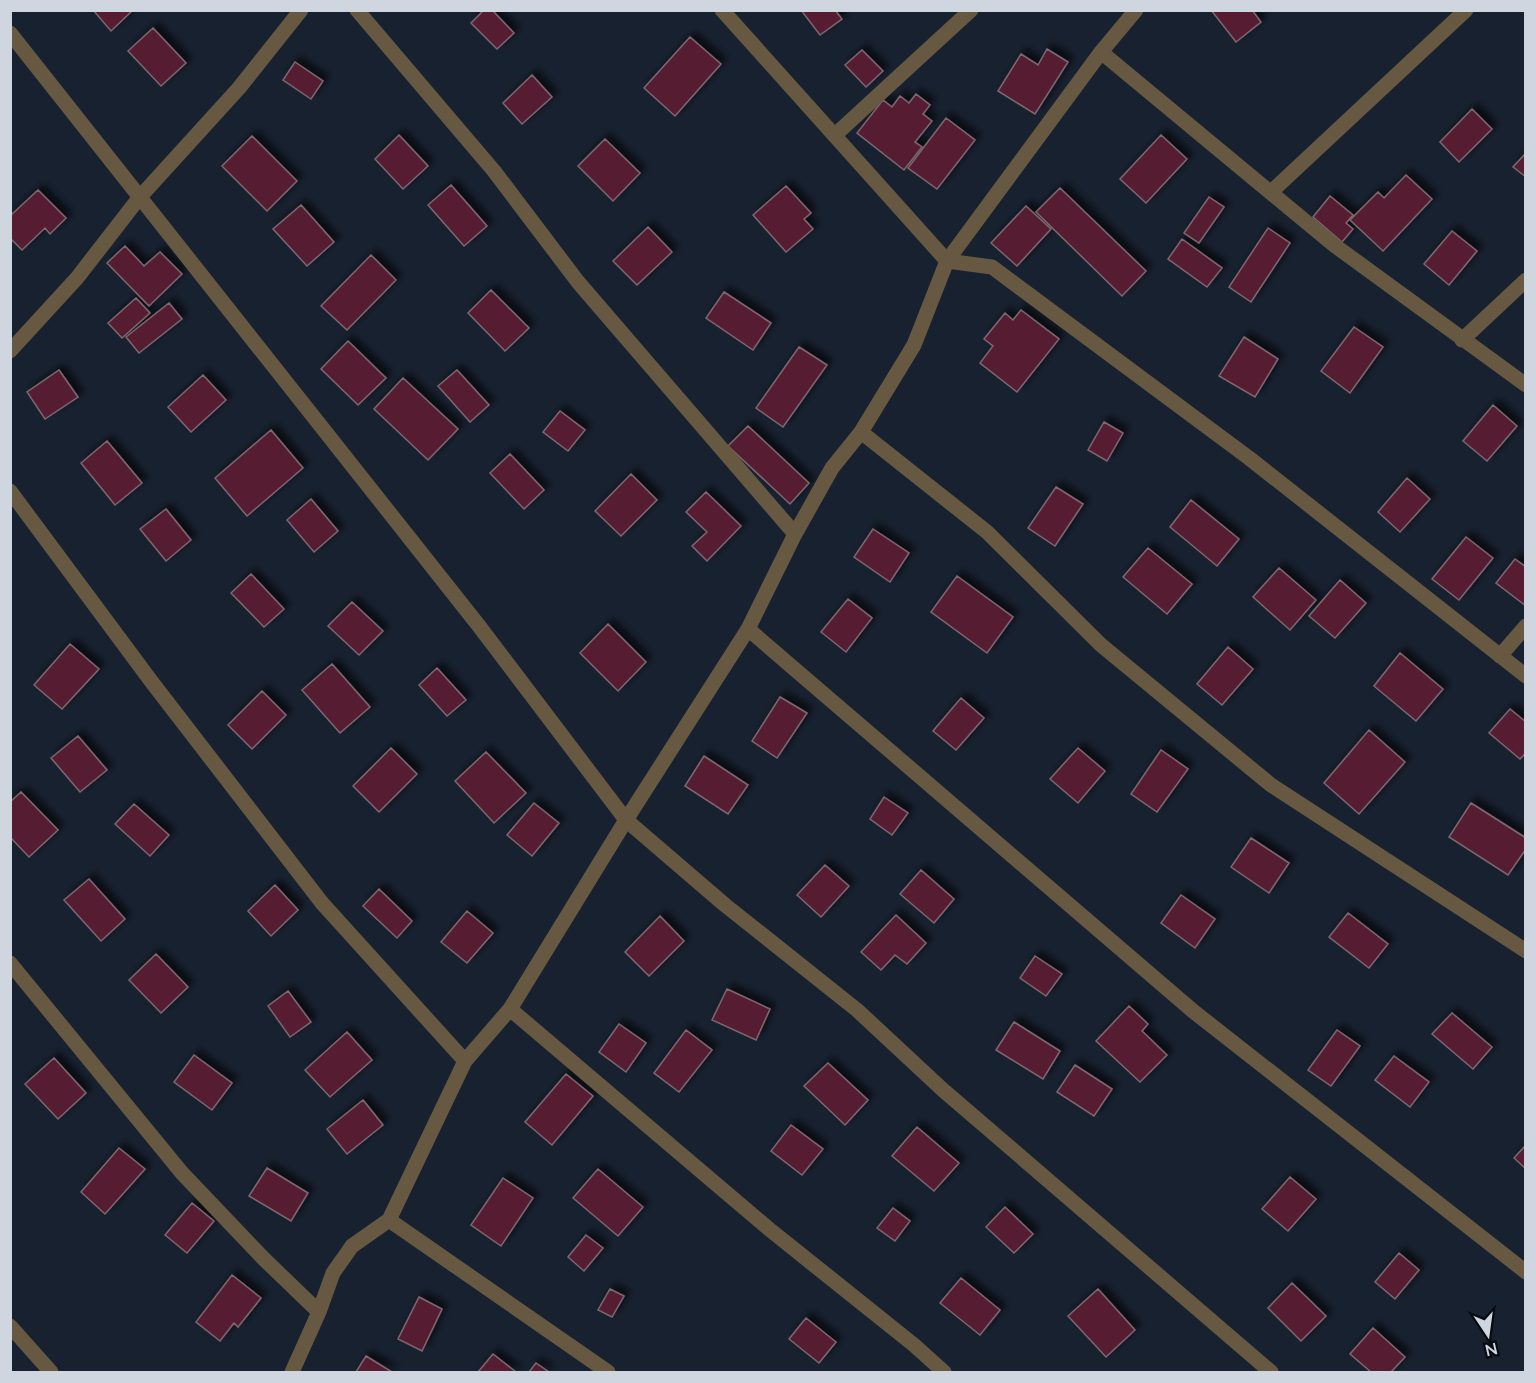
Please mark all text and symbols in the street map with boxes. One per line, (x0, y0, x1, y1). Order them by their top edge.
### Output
north arrow (1458, 1305, 1518, 1365)
text: N (1483, 1339, 1500, 1361)

